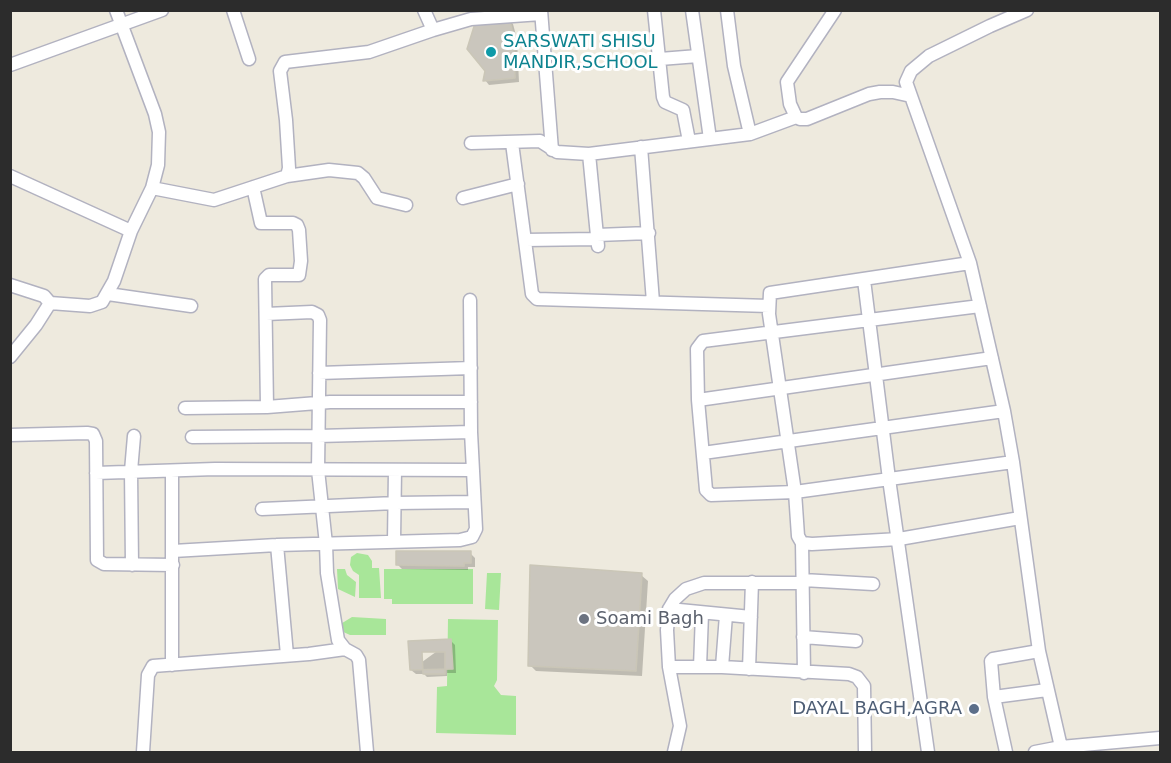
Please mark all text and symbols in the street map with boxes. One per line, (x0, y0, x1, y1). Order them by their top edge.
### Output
place label: SARSWATI SHISU MANDIR,SCHOOL (503, 31, 658, 74)
marker: SARSWATI SHISU MANDIR,SCHOOL (484, 45, 498, 59)
place label: Soami Bagh (596, 608, 704, 630)
marker: Soami Bagh (577, 612, 591, 626)
place label: DAYAL BAGH,AGRA (792, 698, 962, 720)
marker: DAYAL BAGH,AGRA (967, 702, 981, 716)

